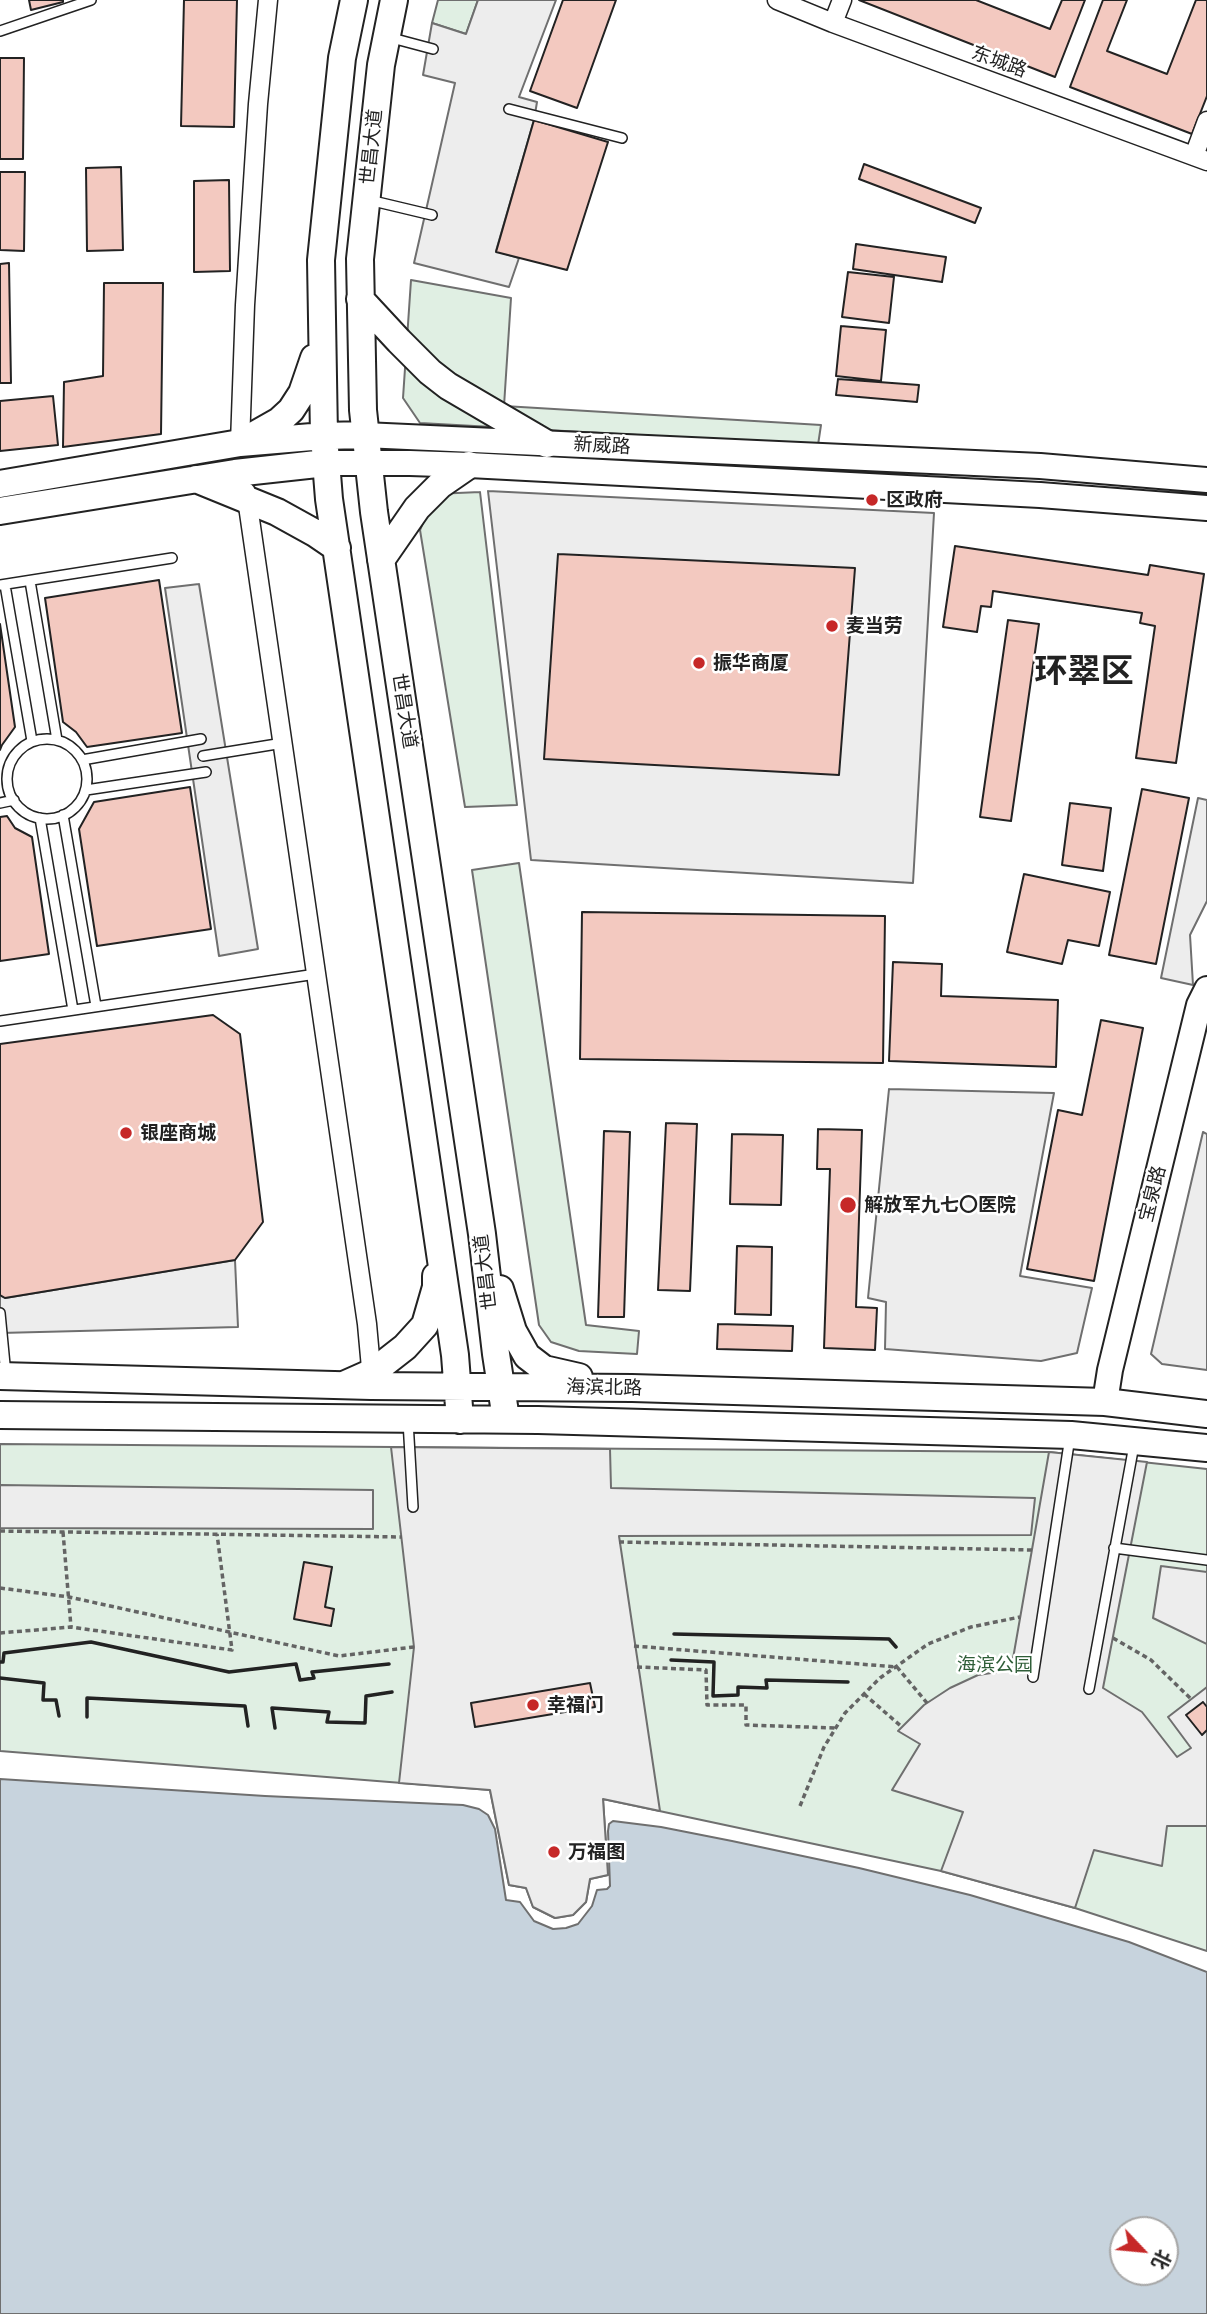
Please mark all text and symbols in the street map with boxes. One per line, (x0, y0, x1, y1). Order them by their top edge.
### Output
street label: 东城路 (968, 42, 1030, 82)
street label: 世昌大道 (357, 108, 387, 186)
street label: 新威路 (573, 433, 631, 459)
place label: 区政府 (886, 489, 943, 511)
marker: 区政府 (864, 492, 880, 508)
place label: 麦当劳 (846, 615, 903, 637)
marker: 麦当劳 (824, 618, 840, 634)
place label: 振华商厦 (713, 652, 789, 674)
district label: 环翠区 (1035, 652, 1133, 692)
marker: 振华商厦 (691, 655, 707, 671)
street label: 世昌大道 (387, 672, 421, 750)
place label: 银座商城 (140, 1122, 216, 1144)
marker: 银座商城 (118, 1125, 134, 1141)
street label: 宝泉路 (1135, 1164, 1171, 1224)
place label: 解放军九七〇医院 (864, 1194, 1016, 1216)
marker: 解放军九七〇医院 (838, 1195, 858, 1215)
street label: 世昌大道 (470, 1233, 502, 1311)
street label: 海滨北路 (566, 1376, 642, 1400)
park label: 海滨公园 (957, 1654, 1033, 1676)
place label: 幸福门 (547, 1694, 604, 1716)
marker: 幸福门 (525, 1697, 541, 1713)
place label: 万福图 (568, 1841, 625, 1863)
marker: 万福图 (546, 1844, 562, 1860)
north arrow (1109, 2216, 1179, 2286)
text: 北 (1147, 2246, 1176, 2273)

